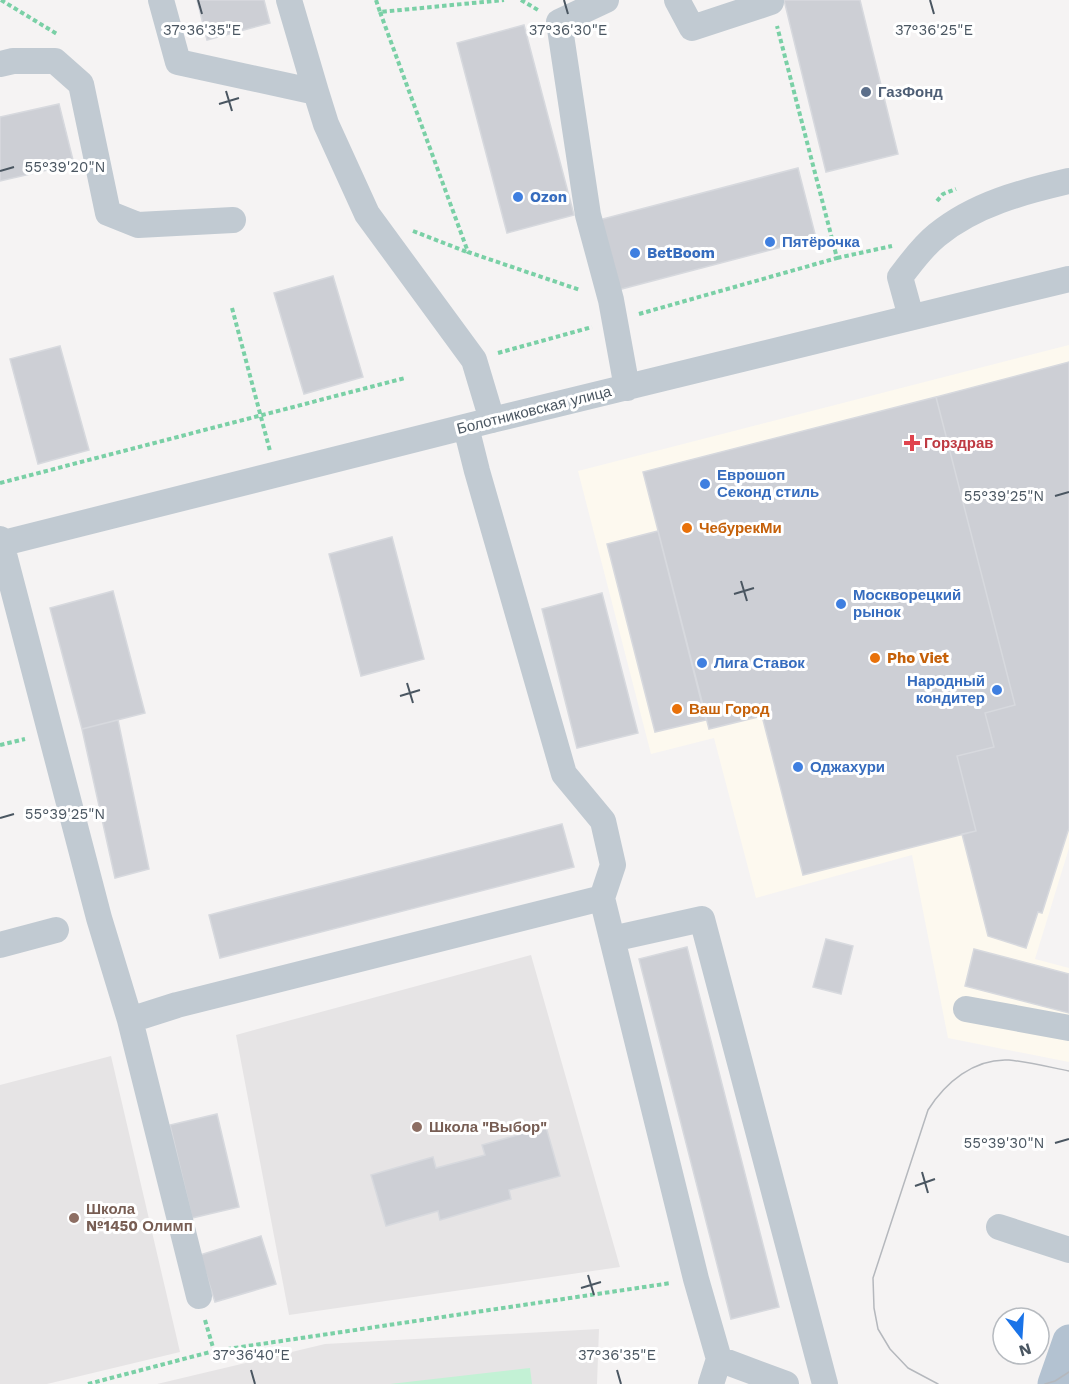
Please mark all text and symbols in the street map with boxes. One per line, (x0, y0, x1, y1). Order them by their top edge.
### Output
text: 37°36'35"E (163, 21, 241, 39)
text: 37°36'30"E (529, 21, 607, 39)
text: 37°36'25"E (895, 21, 973, 39)
place label: ГазФонд (878, 83, 943, 101)
marker: ГазФонд (859, 85, 873, 99)
text: 55°39'20"N (24, 158, 106, 176)
place label: Ozon (530, 188, 567, 206)
marker: Ozon (511, 190, 525, 204)
place label: Пятёрочка (782, 233, 860, 251)
marker: Пятёрочка (763, 235, 777, 249)
place label: BetBoom (647, 244, 715, 262)
marker: BetBoom (628, 246, 642, 260)
street label: Болотниковская улица (455, 382, 614, 438)
place label: Горздрав (924, 434, 994, 452)
marker: Горздрав (905, 436, 919, 450)
place label: Еврошоп Секонд стиль (717, 466, 819, 501)
marker: Еврошоп Секонд стиль (698, 477, 712, 491)
text: 55°39'25"N (964, 487, 1044, 505)
place label: ЧебурекМи (699, 519, 782, 537)
marker: ЧебурекМи (680, 521, 694, 535)
place label: Москворецкий рынок (853, 586, 961, 621)
marker: Москворецкий рынок (834, 597, 848, 611)
place label: Pho Viet (887, 649, 949, 667)
marker: Pho Viet (868, 651, 882, 665)
place label: Лига Ставок (714, 654, 805, 672)
marker: Лига Ставок (695, 656, 709, 670)
place label: Народный кондитер (907, 672, 985, 707)
marker: Народный кондитер (990, 683, 1004, 697)
place label: Ваш Город (689, 700, 770, 718)
marker: Ваш Город (670, 702, 684, 716)
place label: Оджахури (810, 758, 885, 776)
marker: Оджахури (791, 760, 805, 774)
text: 55°39'25"N (25, 805, 105, 823)
place label: Школа "Выбор" (429, 1118, 547, 1136)
marker: Школа "Выбор" (410, 1120, 424, 1134)
text: 55°39'30"N (963, 1134, 1045, 1152)
place label: Школа №1450 Олимп (86, 1200, 193, 1235)
marker: Школа №1450 Олимп (67, 1211, 81, 1225)
north arrow (991, 1306, 1051, 1366)
text: N (1017, 1339, 1034, 1361)
text: 37°36'40"E (212, 1346, 290, 1364)
text: 37°36'35"E (578, 1346, 656, 1364)

